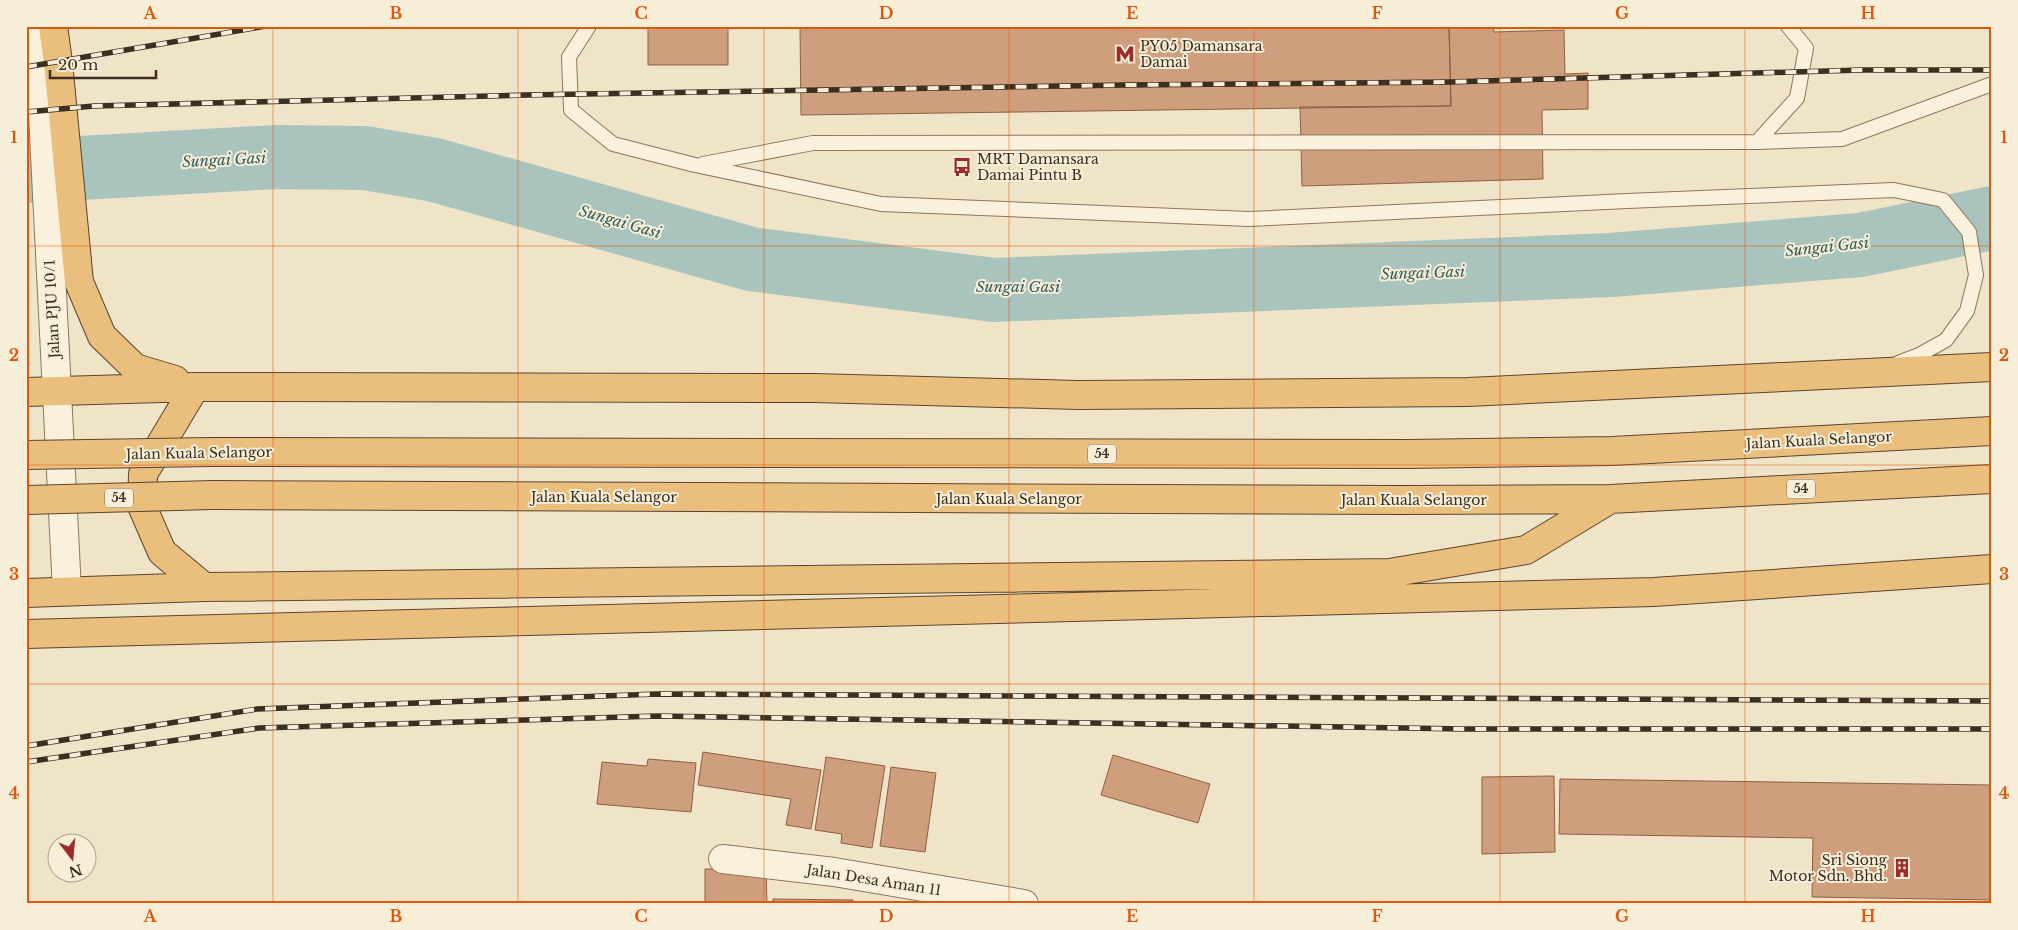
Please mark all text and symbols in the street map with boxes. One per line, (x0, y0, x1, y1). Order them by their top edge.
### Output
text: A (143, 3, 158, 23)
text: B (390, 3, 403, 23)
text: C (634, 3, 648, 23)
text: D (879, 3, 893, 23)
text: E (1126, 3, 1138, 23)
text: F (1371, 3, 1383, 23)
text: G (1615, 3, 1629, 23)
text: H (1860, 3, 1876, 23)
place label: PY05 Damansara Damai (1140, 37, 1263, 71)
metro station icon: PY05 Damansara Damai (1114, 43, 1136, 65)
scale bar (50, 48, 156, 80)
text: 20 m (58, 55, 98, 74)
text: 1 (11, 127, 18, 147)
text: 1 (2001, 127, 2008, 147)
water label: Sungai Gasi (181, 148, 267, 171)
place label: MRT Damansara Damai Pintu B (977, 150, 1099, 184)
bus stop icon: MRT Damansara Damai Pintu B (951, 156, 973, 178)
water label: Sungai Gasi (577, 201, 664, 242)
water label: Sungai Gasi (1784, 233, 1871, 260)
street label: Jalan PJU 10/1 (40, 259, 64, 361)
water label: Sungai Gasi (1381, 262, 1466, 283)
water label: Sungai Gasi (976, 277, 1061, 296)
text: 2 (9, 345, 19, 365)
text: 2 (1999, 345, 2009, 365)
street label: Jalan Kuala Selangor (1744, 427, 1893, 453)
street label: Jalan Kuala Selangor (124, 443, 272, 463)
road number: 54 (1088, 444, 1116, 464)
road number: 54 (1787, 479, 1815, 498)
road number: 54 (105, 488, 133, 508)
street label: Jalan Kuala Selangor (529, 488, 677, 506)
street label: Jalan Kuala Selangor (934, 490, 1082, 508)
street label: Jalan Kuala Selangor (1339, 491, 1487, 509)
text: 3 (9, 564, 19, 584)
text: 3 (1999, 564, 2009, 584)
text: 4 (9, 783, 19, 803)
text: 4 (1999, 783, 2009, 803)
north arrow (48, 832, 98, 882)
place label: Sri Siong Motor Sdn. Bhd. (1769, 851, 1888, 885)
building icon: Sri Siong Motor Sdn. Bhd. (1891, 857, 1913, 879)
text: N (67, 860, 84, 881)
street label: Jalan Desa Aman 11 (803, 860, 943, 900)
text: A (143, 906, 158, 926)
text: B (390, 906, 403, 926)
text: C (634, 906, 648, 926)
text: D (879, 906, 893, 926)
text: E (1126, 906, 1138, 926)
text: F (1371, 906, 1383, 926)
text: G (1615, 906, 1629, 926)
text: H (1860, 906, 1876, 926)

